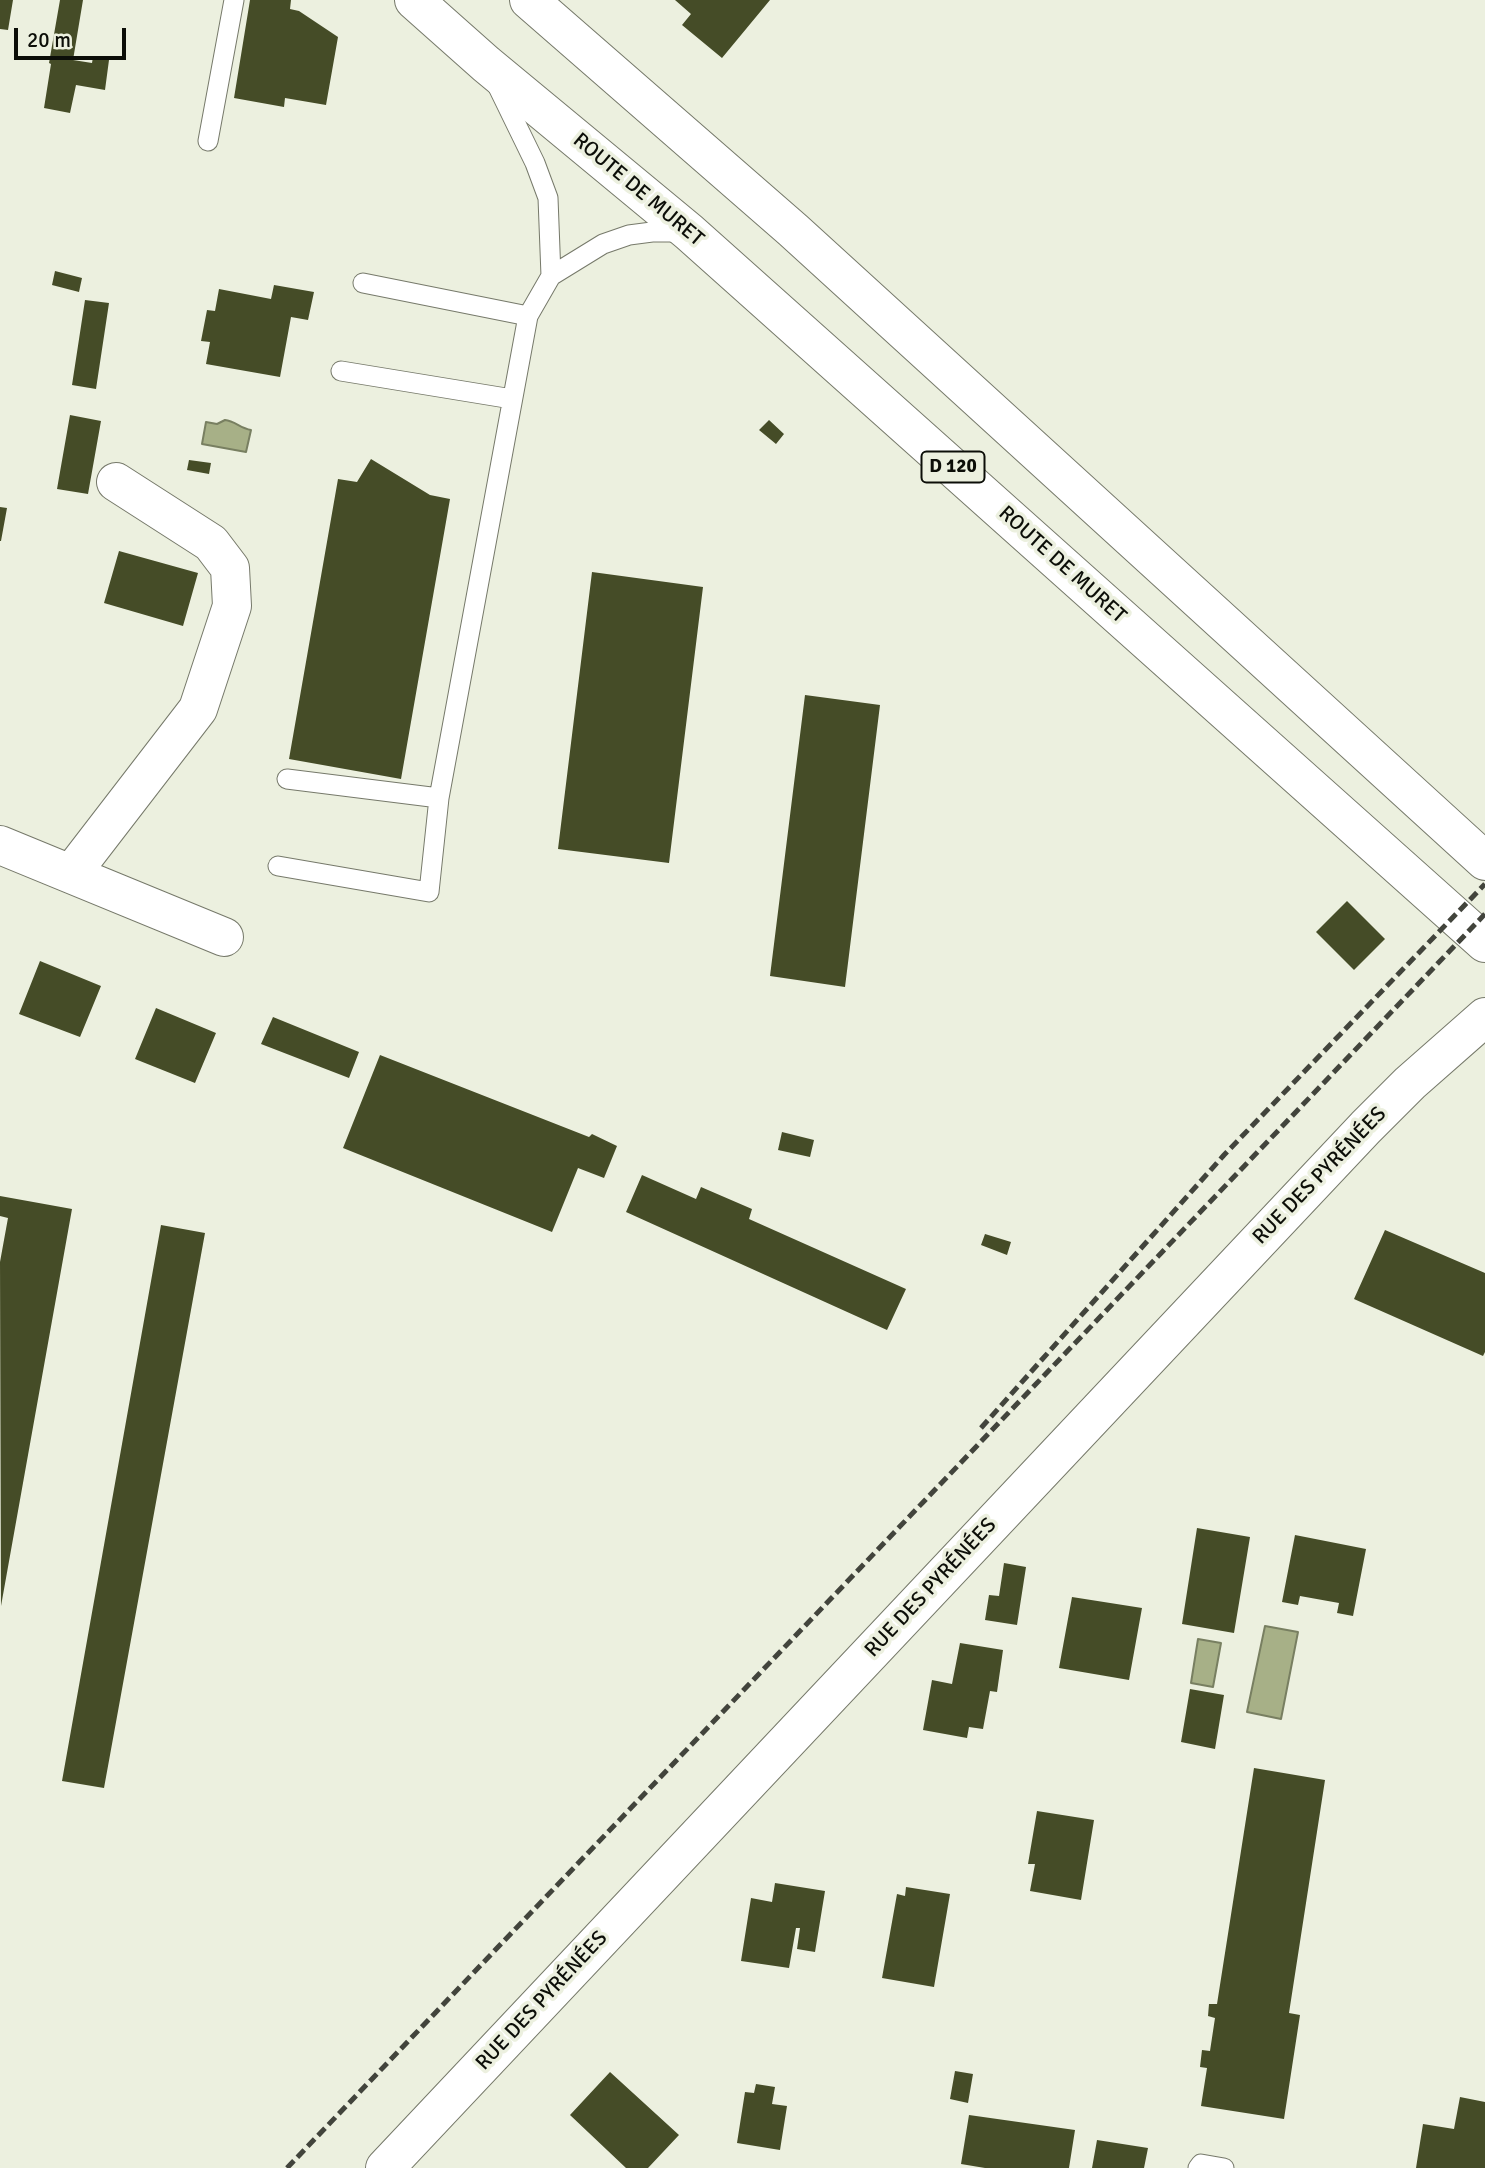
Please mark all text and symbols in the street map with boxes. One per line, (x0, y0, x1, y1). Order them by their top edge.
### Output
scale bar (18, 14, 130, 58)
text: 20 m (27, 27, 71, 53)
street label: ROUTE DE MURET (568, 128, 708, 252)
road number: D 120 (922, 452, 984, 482)
street label: ROUTE DE MURET (993, 501, 1131, 629)
street label: RUE DES PYRÉNÉES (1248, 1102, 1392, 1250)
street label: RUE DES PYRÉNÉES (860, 1513, 1002, 1663)
street label: RUE DES PYRÉNÉES (471, 1926, 613, 2076)

